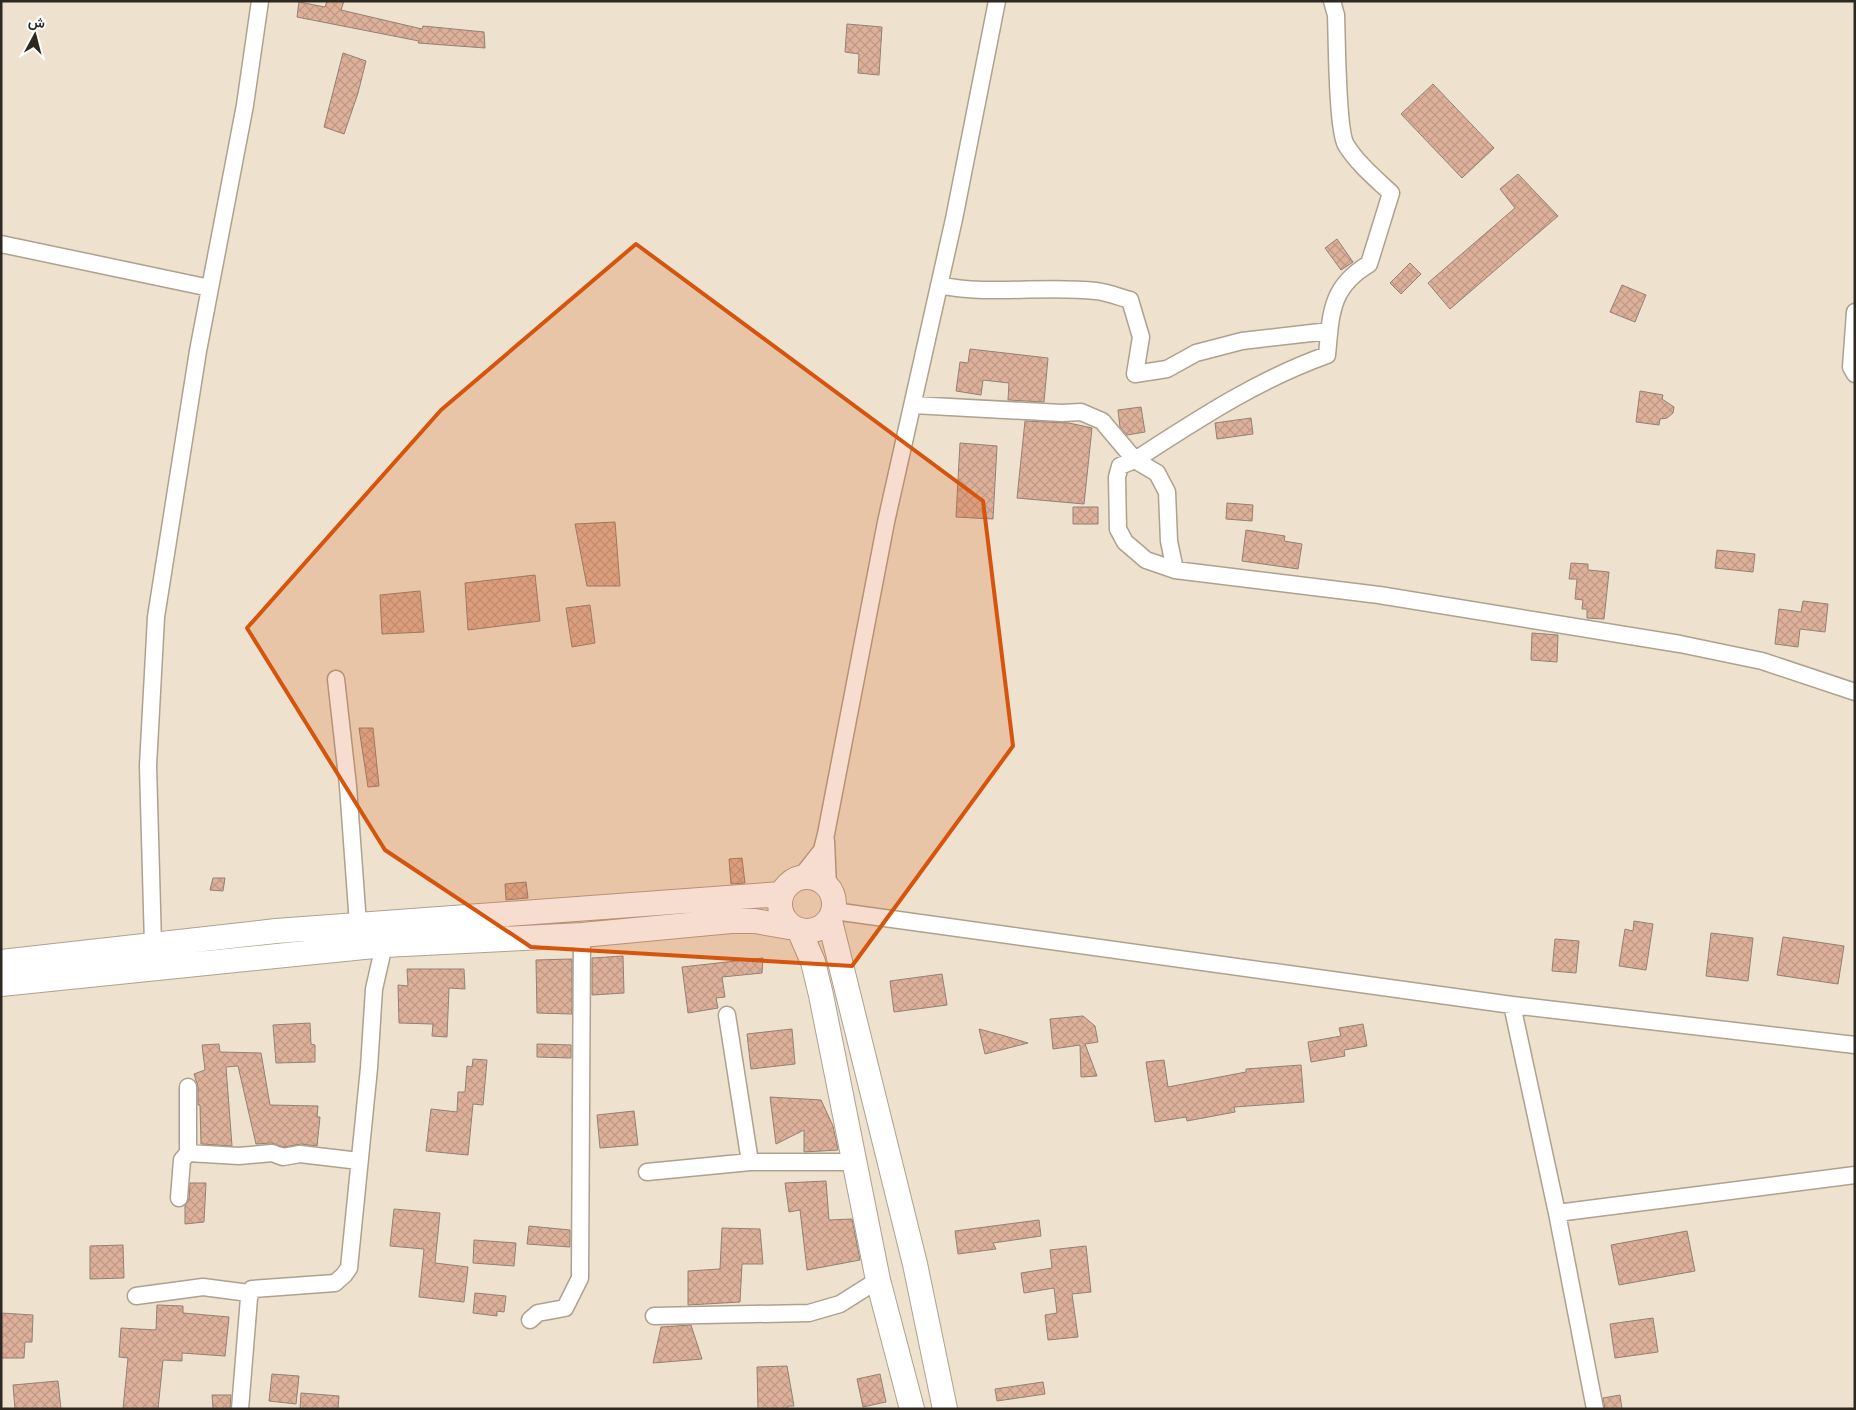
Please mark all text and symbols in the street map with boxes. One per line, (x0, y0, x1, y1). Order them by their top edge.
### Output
north arrow (10, 10, 60, 60)
text: ش (27, 12, 46, 32)

